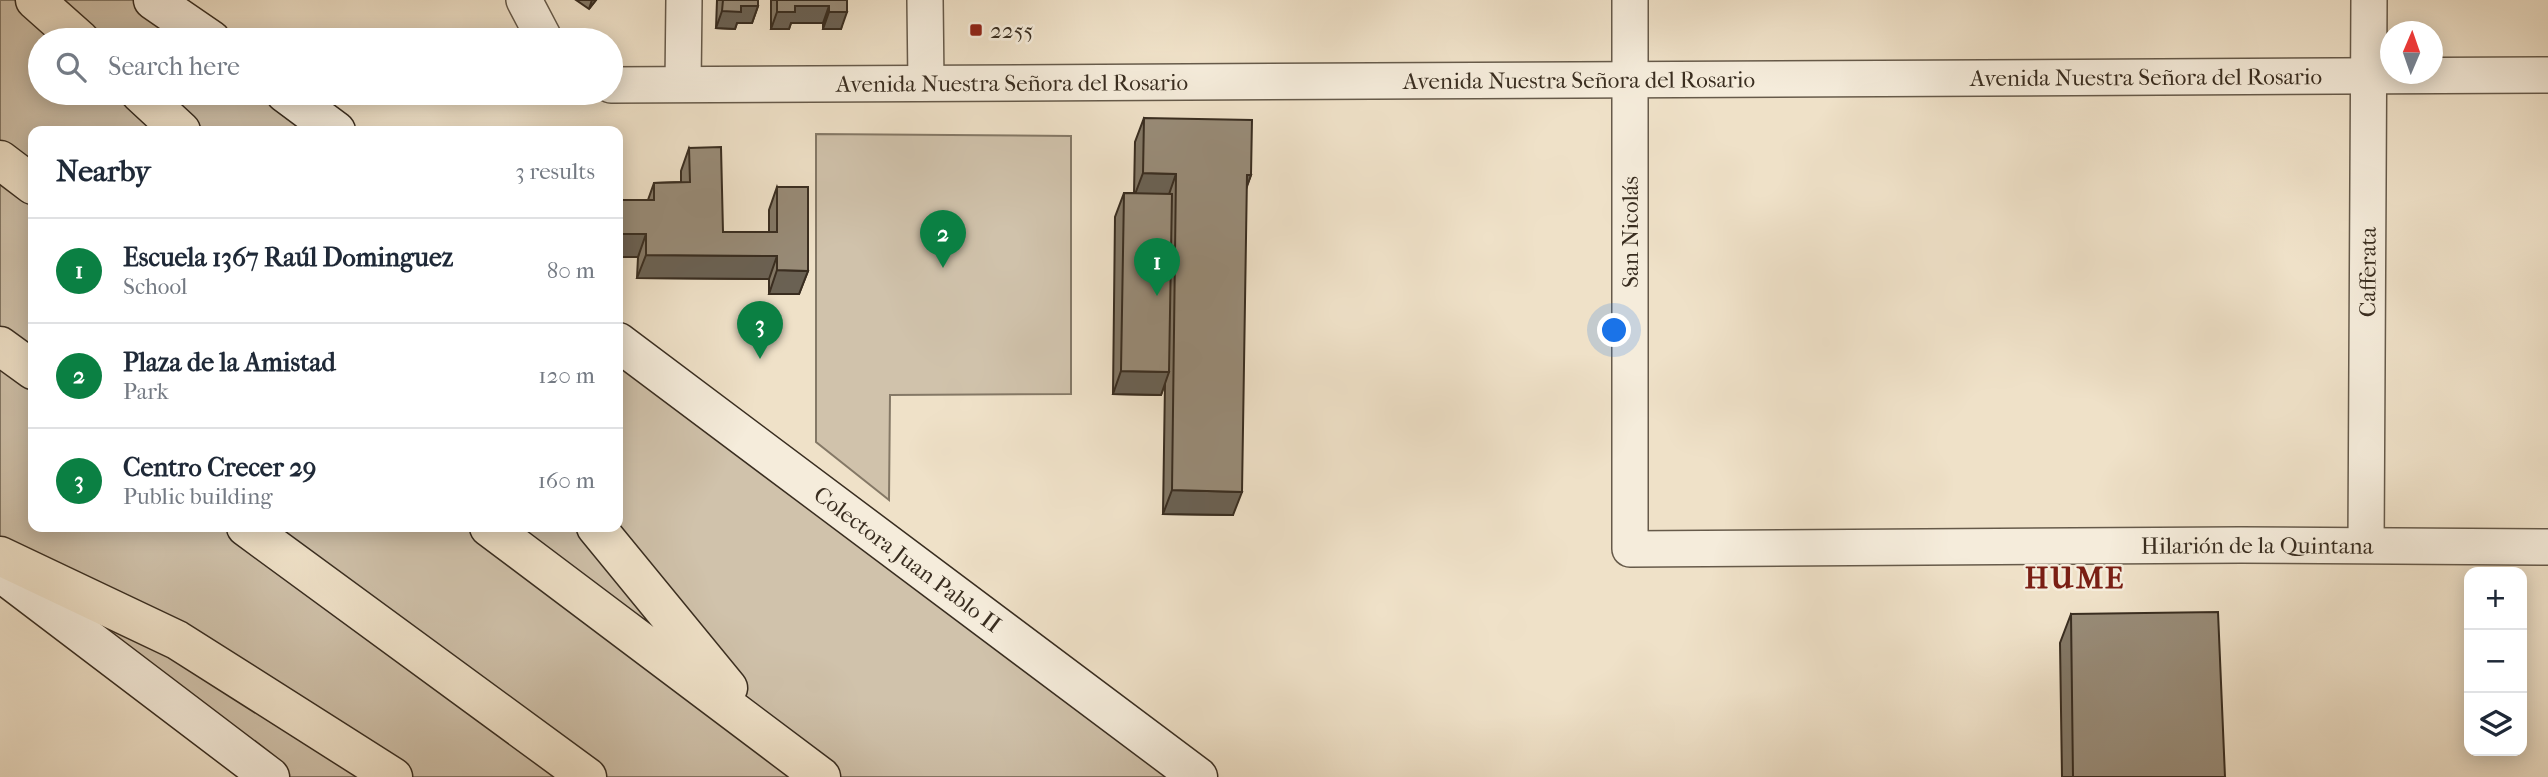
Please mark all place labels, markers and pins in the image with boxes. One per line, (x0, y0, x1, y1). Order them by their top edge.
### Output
place label: 2255 (990, 17, 1033, 44)
marker: 2255 (968, 22, 984, 38)
pin: 2 (920, 210, 966, 268)
pin: 1 (1134, 238, 1180, 296)
pin: 3 (737, 301, 783, 359)

